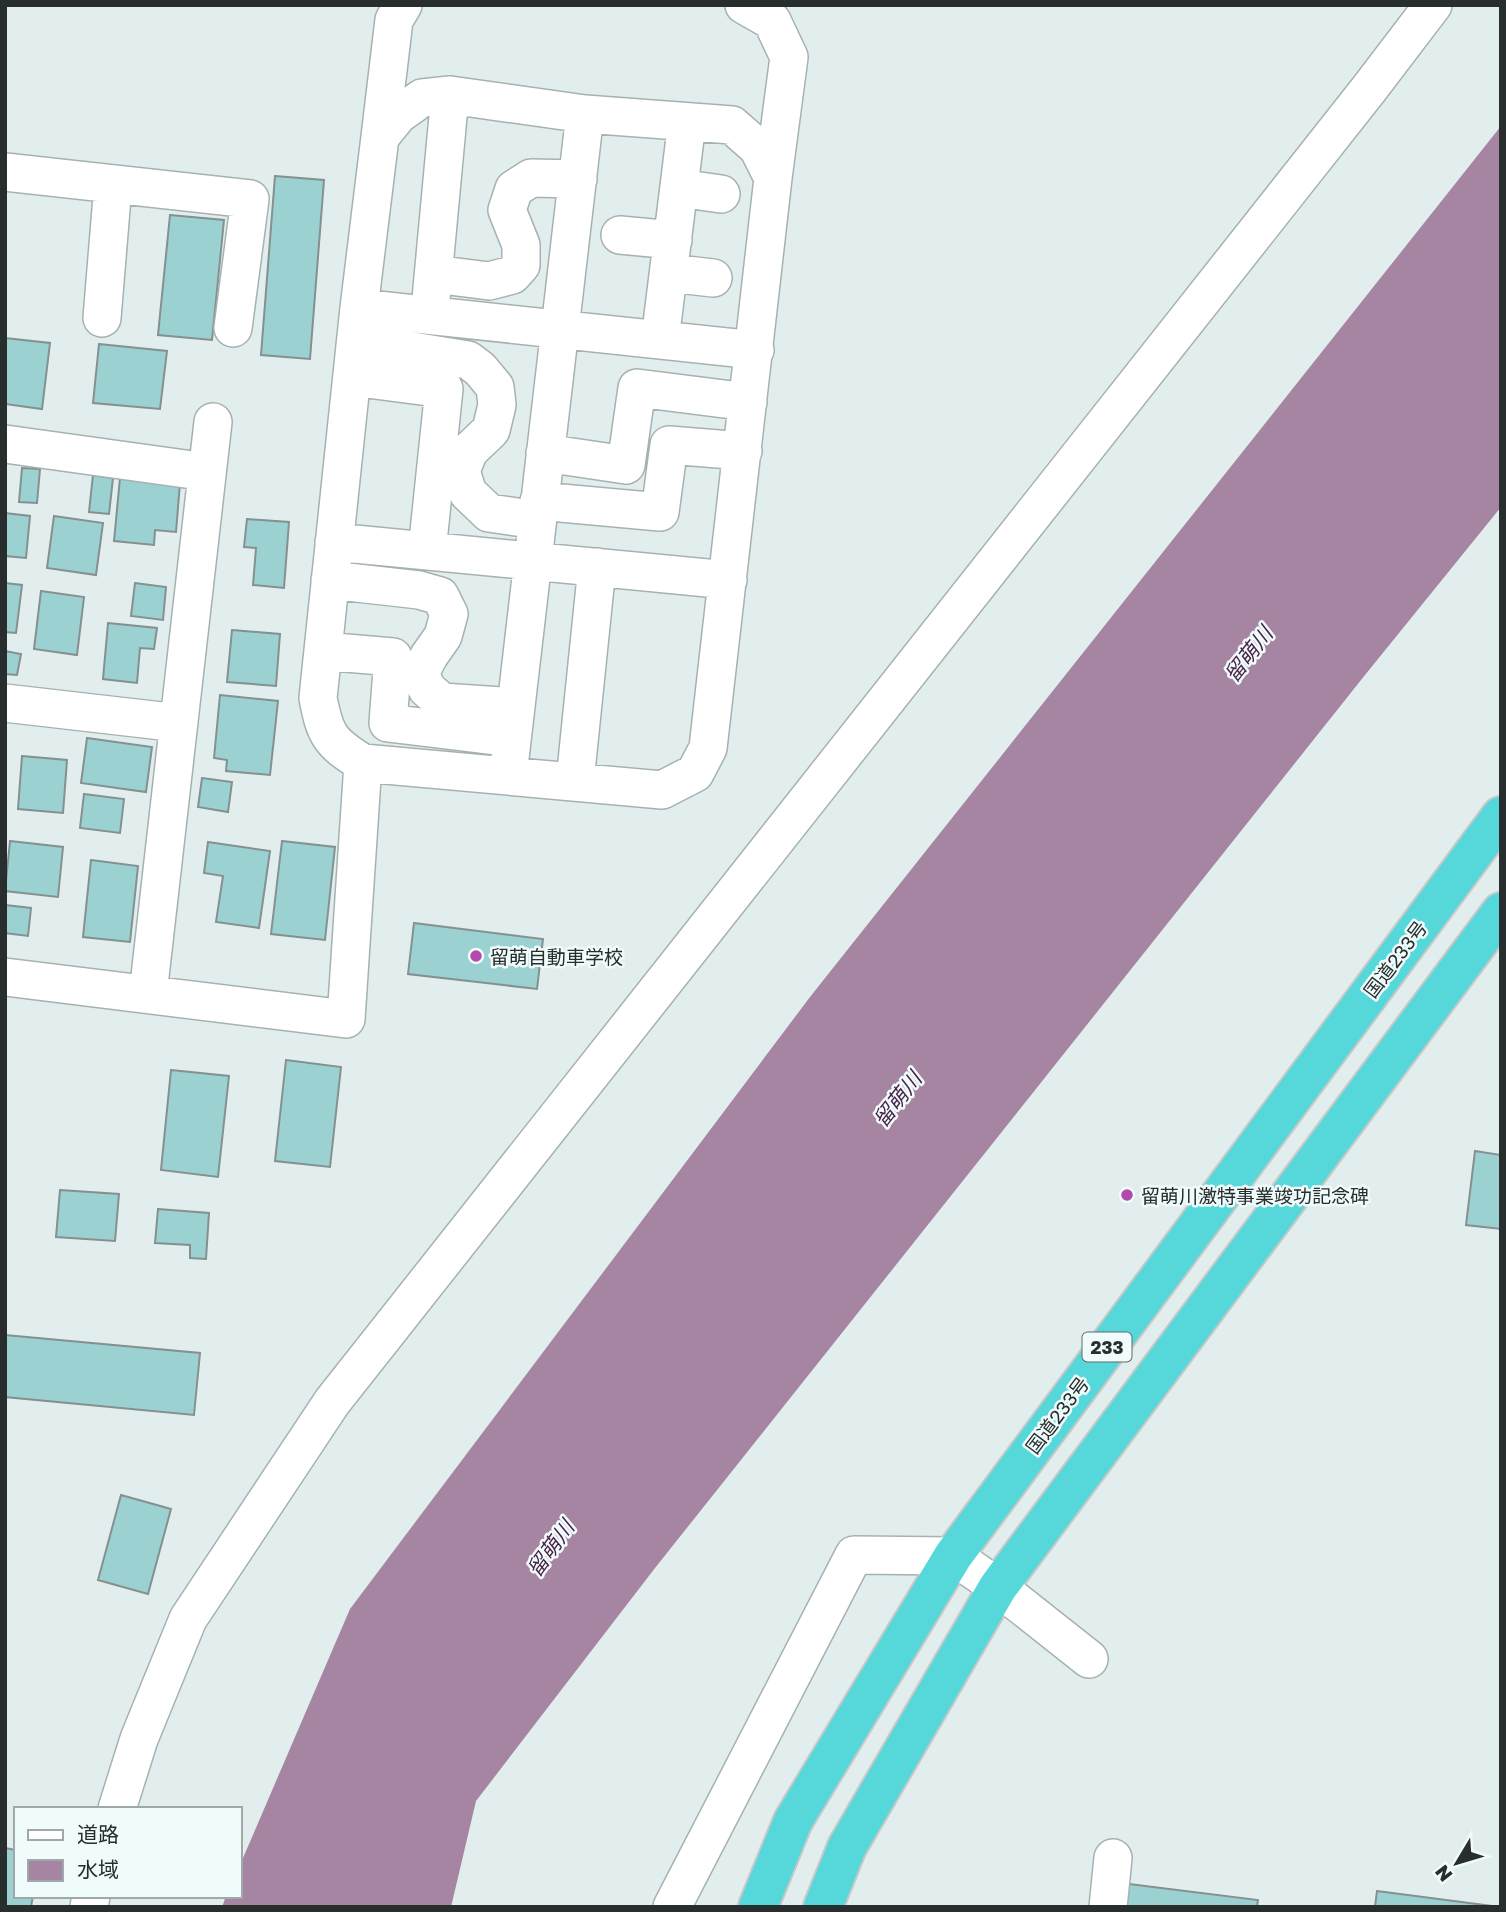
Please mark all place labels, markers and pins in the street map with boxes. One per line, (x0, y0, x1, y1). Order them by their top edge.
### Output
place label: 留萌自動車学校 (490, 945, 623, 968)
marker: 留萌自動車学校 (468, 948, 484, 964)
place label: 留萌川激特事業竣功記念碑 (1141, 1184, 1369, 1207)
marker: 留萌川激特事業竣功記念碑 (1119, 1187, 1135, 1203)

